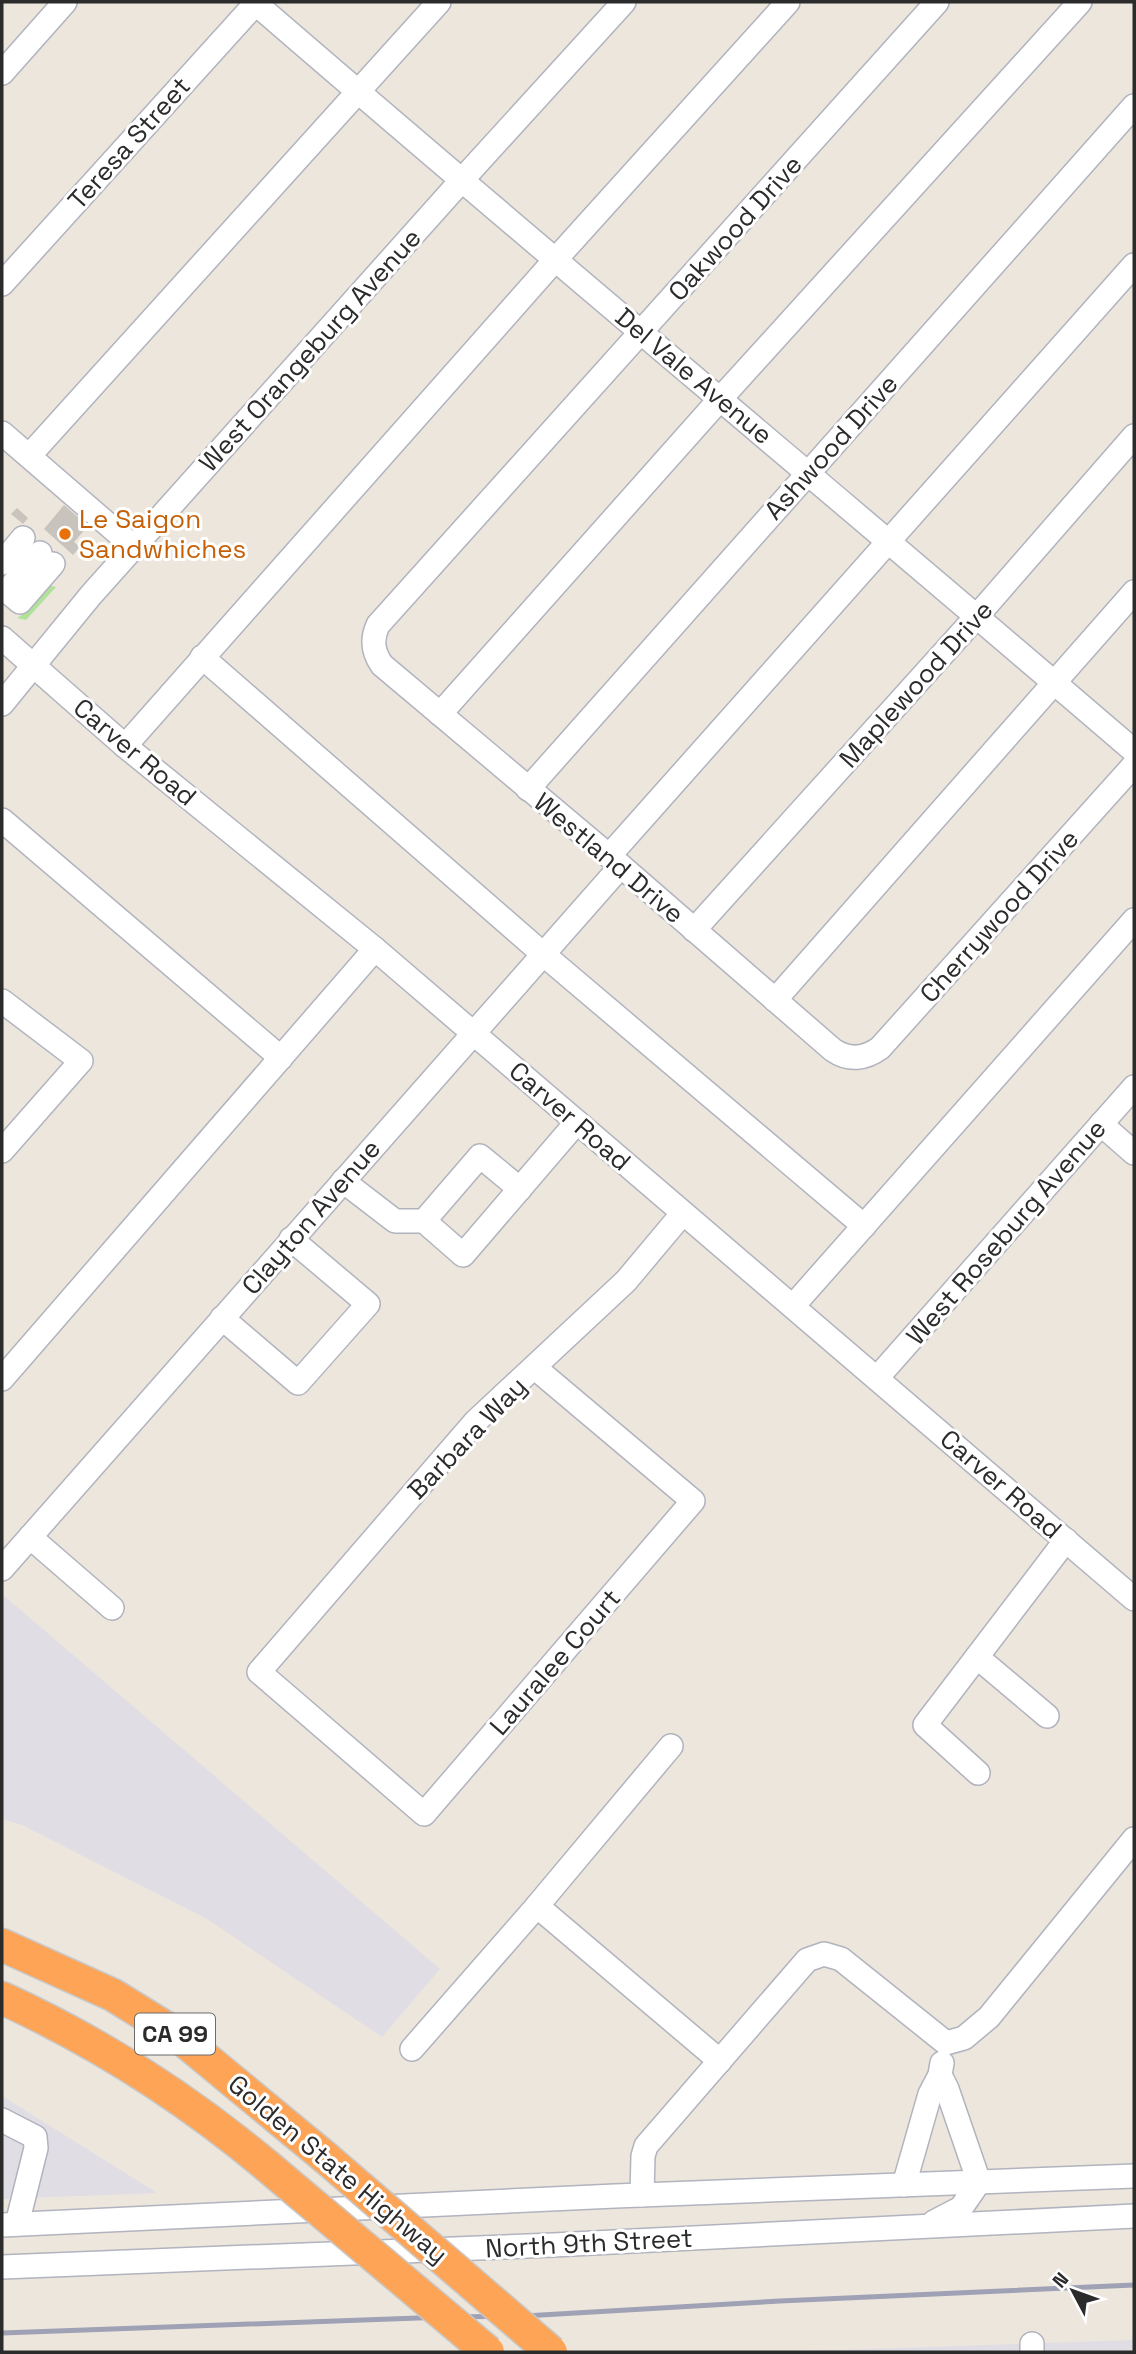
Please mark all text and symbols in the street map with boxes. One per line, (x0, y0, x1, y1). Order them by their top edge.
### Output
street label: Teresa Street (60, 69, 198, 217)
street label: Oakwood Drive (661, 148, 809, 308)
street label: West Orangeburg Avenue (192, 221, 428, 479)
street label: Del Vale Avenue (608, 300, 780, 452)
street label: Ashwood Drive (757, 367, 905, 527)
place label: Le Saigon Sandwhiches (79, 502, 246, 566)
marker: Le Saigon Sandwhiches (57, 526, 73, 542)
street label: Maplewood Drive (832, 593, 1000, 775)
street label: Carver Road (66, 691, 204, 813)
street label: Westland Drive (527, 785, 691, 931)
street label: Cherrywood Drive (912, 822, 1086, 1010)
street label: Carver Road (502, 1054, 638, 1178)
street label: West Roseburg Avenue (899, 1112, 1113, 1352)
street label: Clayton Avenue (234, 1132, 388, 1302)
street label: Barbara Way (400, 1370, 534, 1506)
street label: Carver Road (933, 1422, 1069, 1546)
street label: Lauralee Court (482, 1582, 628, 1742)
road number: CA 99 (135, 2013, 215, 2054)
street label: Golden State Highway (221, 2067, 455, 2271)
street label: North 9th Street (484, 2221, 694, 2265)
north arrow (1038, 2256, 1108, 2326)
text: N (1047, 2267, 1074, 2293)

